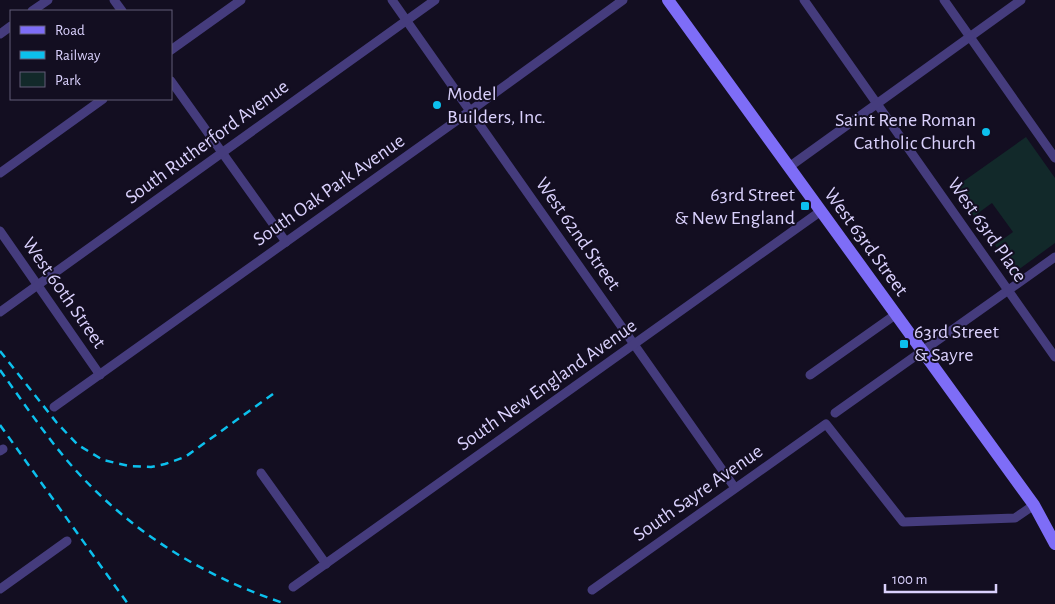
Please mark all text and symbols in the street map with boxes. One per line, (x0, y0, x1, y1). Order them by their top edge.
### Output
legend (10, 10, 172, 100)
text: Road (55, 23, 85, 38)
text: Railway (55, 48, 101, 63)
text: Park (55, 73, 81, 88)
street label: South Rutherford Avenue (122, 76, 292, 208)
place label: Model Builders, Inc. (447, 84, 546, 127)
marker: Model Builders, Inc. (431, 99, 443, 111)
place label: Saint Rene Roman Catholic Church (835, 110, 976, 153)
marker: Saint Rene Roman Catholic Church (980, 126, 992, 138)
street label: South Oak Park Avenue (250, 130, 408, 250)
street label: West 62nd Street (532, 174, 625, 295)
street label: West 63rd Place (944, 174, 1030, 286)
street label: West 63rd Street (820, 184, 912, 300)
place label: 63rd Street & New England (674, 185, 796, 228)
marker: 63rd Street & New England (799, 200, 811, 212)
street label: West 60th Street (18, 234, 110, 353)
street label: South New England Avenue (454, 315, 640, 455)
place label: 63rd Street & Sayre (914, 322, 999, 365)
marker: 63rd Street & Sayre (898, 338, 910, 350)
street label: South Sayre Avenue (630, 441, 766, 545)
scale bar (885, 562, 996, 594)
text: 100 m (892, 572, 927, 587)

